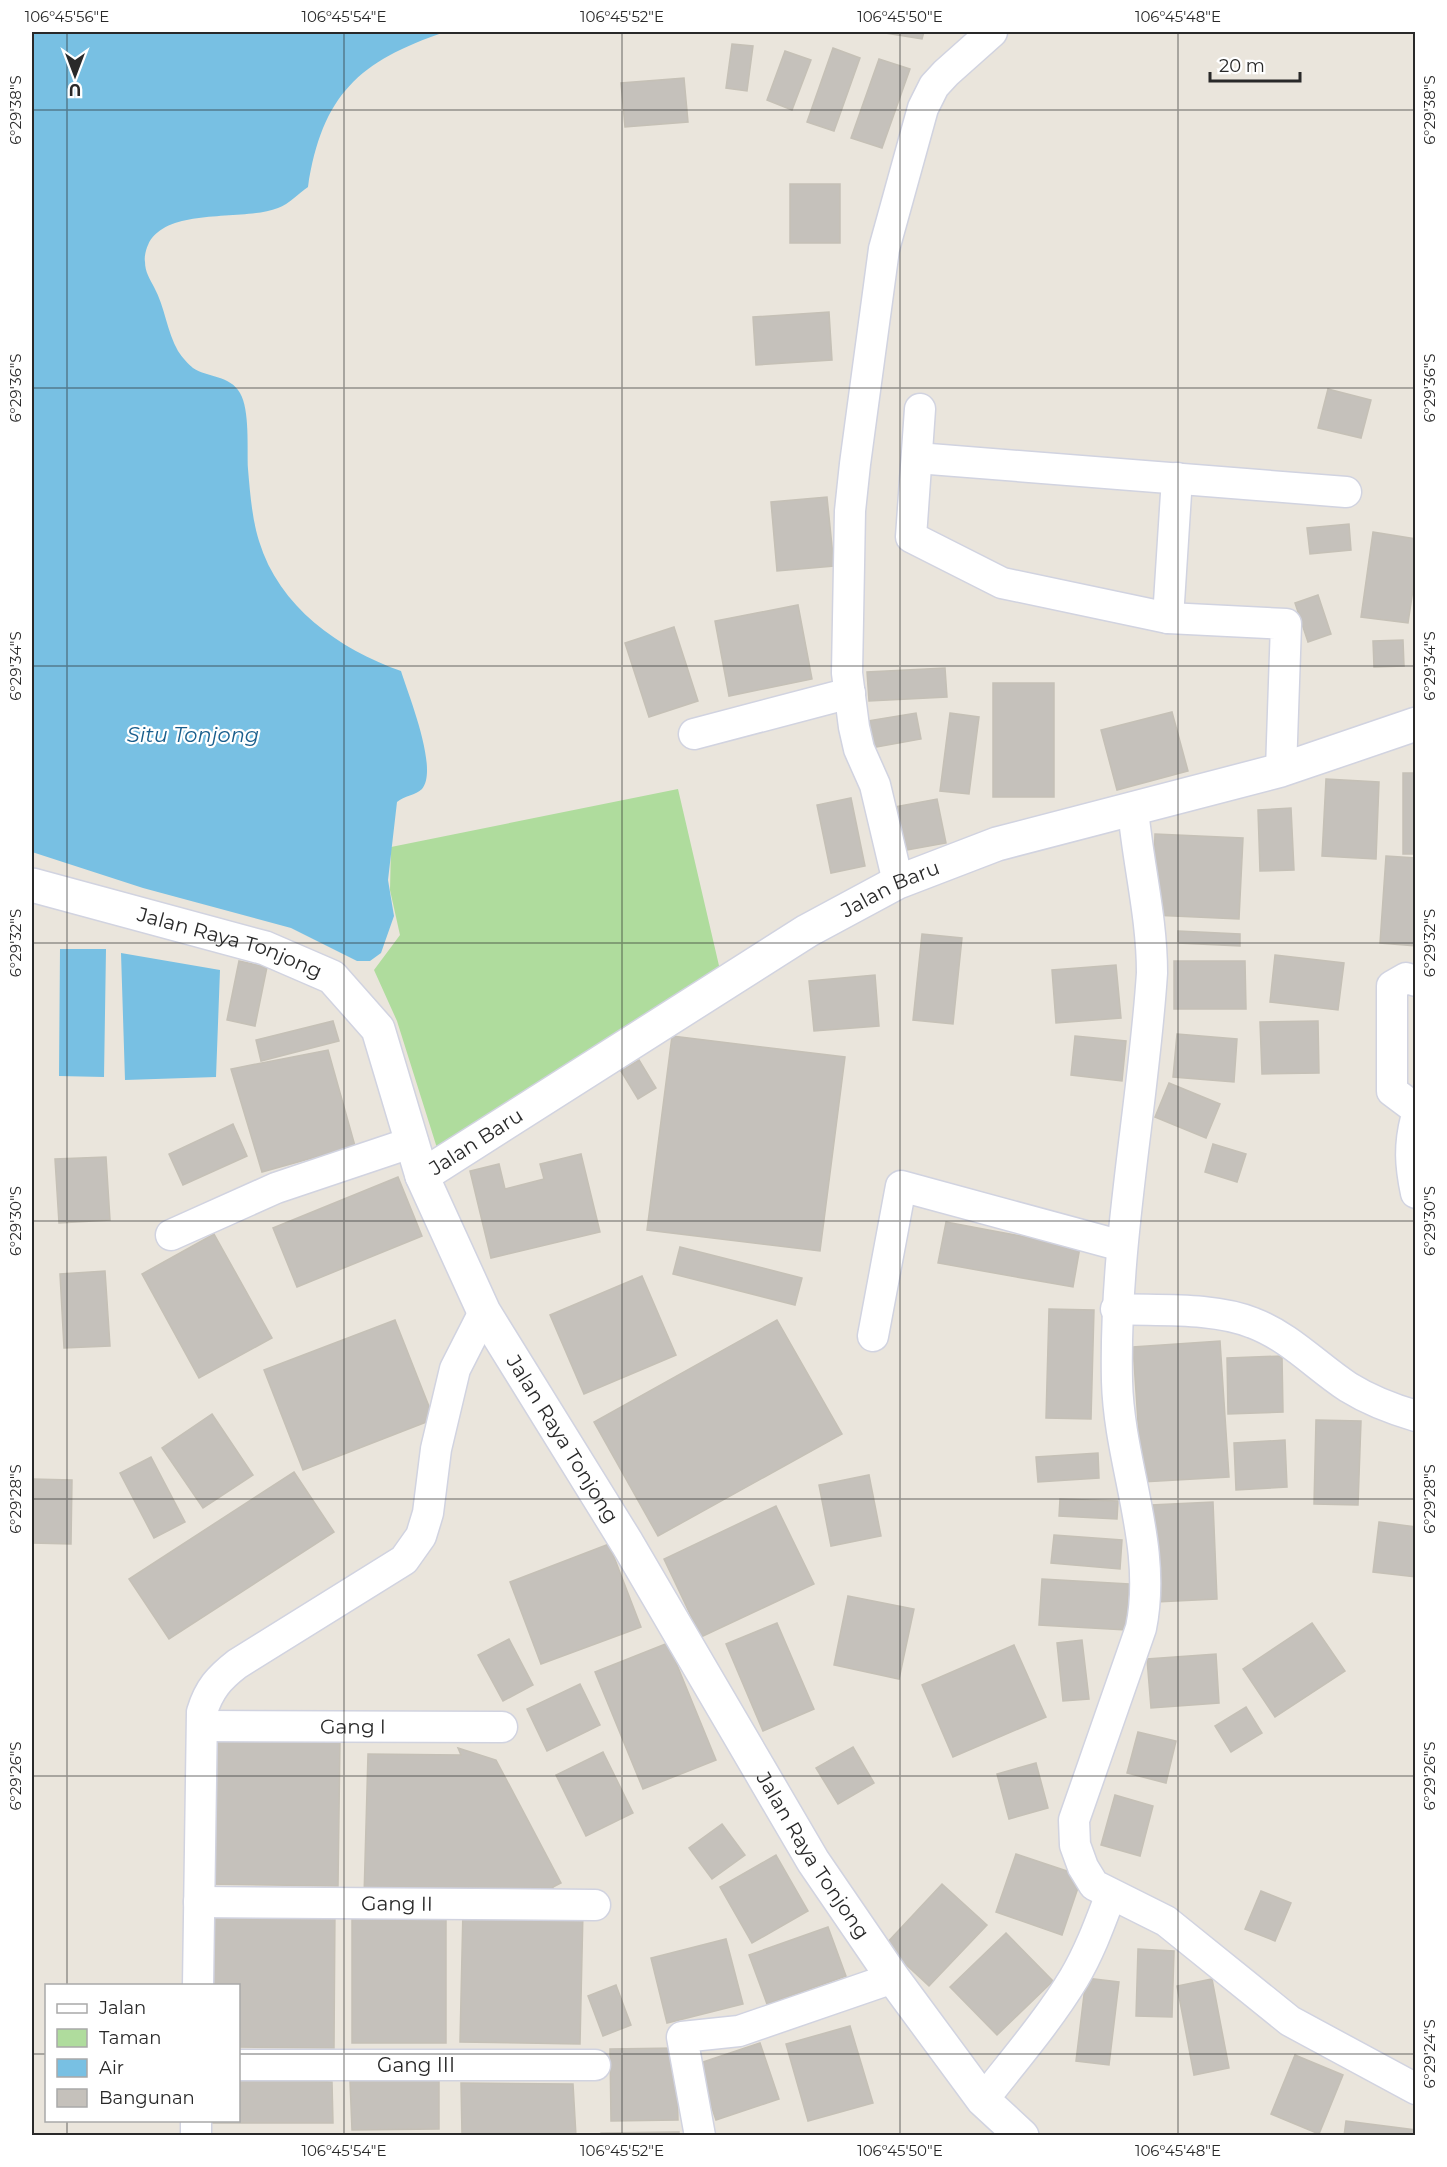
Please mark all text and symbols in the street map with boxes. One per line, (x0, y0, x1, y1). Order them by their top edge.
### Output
text: 106°45'56"E (25, 7, 109, 26)
text: 106°45'54"E (302, 7, 386, 26)
text: 106°45'52"E (580, 7, 664, 26)
text: 106°45'50"E (857, 7, 943, 26)
text: 106°45'48"E (1135, 7, 1221, 26)
north arrow (45, 45, 105, 105)
scale bar (1210, 45, 1300, 83)
text: 20 m (1219, 55, 1265, 77)
text: 6°29'38"S (6, 75, 25, 145)
text: 6°29'38"S (1420, 75, 1439, 145)
text: U (69, 80, 81, 99)
text: 6°29'36"S (6, 354, 25, 422)
text: 6°29'36"S (1420, 354, 1439, 422)
text: 6°29'34"S (6, 631, 25, 701)
text: 6°29'34"S (1420, 631, 1439, 701)
water label: Situ Tonjong (127, 722, 259, 747)
street label: Jalan Baru (836, 855, 943, 923)
street label: Jalan Raya Tonjong (134, 902, 326, 983)
text: 6°29'32"S (6, 909, 25, 977)
text: 6°29'32"S (1420, 909, 1439, 977)
street label: Jalan Baru (424, 1103, 527, 1181)
text: 6°29'30"S (6, 1186, 25, 1256)
text: 6°29'30"S (1420, 1186, 1439, 1256)
street label: Jalan Raya Tonjong (501, 1350, 624, 1527)
text: 6°29'28"S (6, 1464, 25, 1534)
text: 6°29'28"S (1420, 1464, 1439, 1534)
street label: Gang I (320, 1714, 386, 1739)
text: 6°29'26"S (6, 1741, 25, 1811)
text: 6°29'26"S (1420, 1741, 1439, 1811)
street label: Jalan Raya Tonjong (751, 1767, 875, 1943)
street label: Gang II (361, 1891, 433, 1916)
legend (45, 1984, 240, 2122)
text: Jalan (98, 1997, 146, 2019)
text: 6°29'24"S (1420, 2019, 1439, 2089)
text: Taman (99, 2027, 161, 2049)
street label: Gang III (377, 2053, 455, 2077)
text: Air (99, 2057, 124, 2079)
text: Bangunan (99, 2087, 195, 2109)
text: 106°45'54"E (302, 2141, 386, 2160)
text: 106°45'52"E (580, 2141, 664, 2160)
text: 106°45'50"E (857, 2141, 943, 2160)
text: 106°45'48"E (1135, 2141, 1221, 2160)

